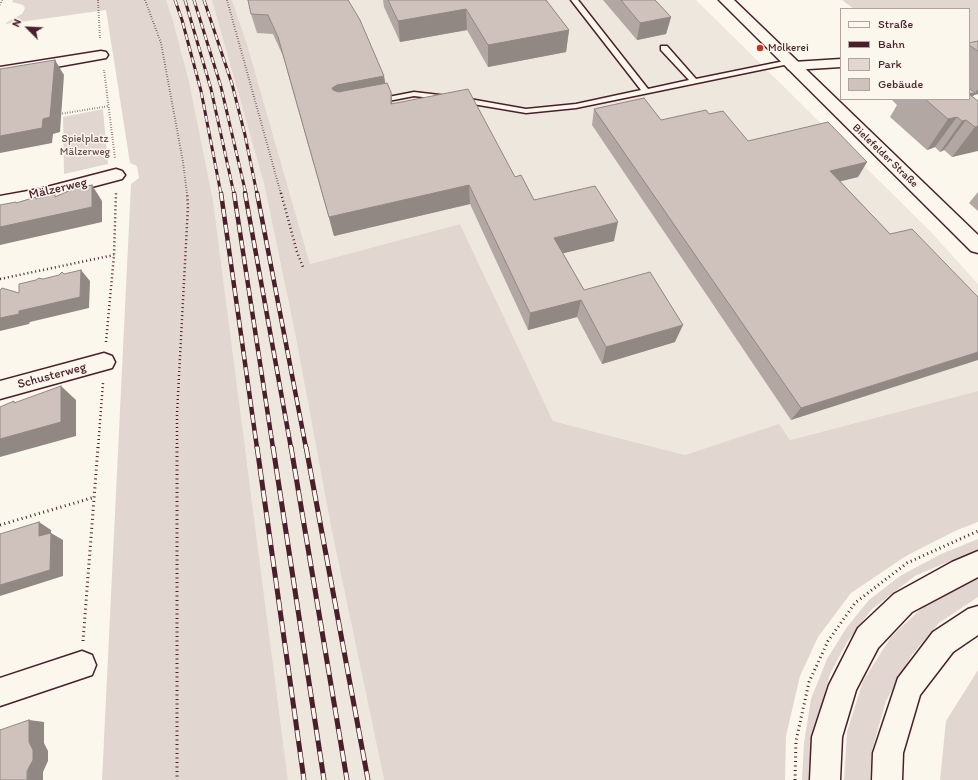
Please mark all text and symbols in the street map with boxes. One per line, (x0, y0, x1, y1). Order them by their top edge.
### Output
north arrow (8, 8, 48, 48)
legend (840, 8, 970, 100)
text: N (9, 17, 24, 29)
text: Straße (878, 17, 913, 31)
text: Bahn (878, 37, 905, 51)
place label: Molkerei (768, 41, 809, 55)
marker: Molkerei (755, 43, 765, 53)
text: Park (878, 57, 902, 71)
text: Gebäude (878, 77, 923, 91)
street label: Bielefelder Straße (849, 121, 921, 191)
park label: Spielplatz Mälzerweg (60, 132, 110, 158)
street label: Mälzerweg (27, 175, 89, 203)
street label: Schusterweg (16, 359, 88, 393)

